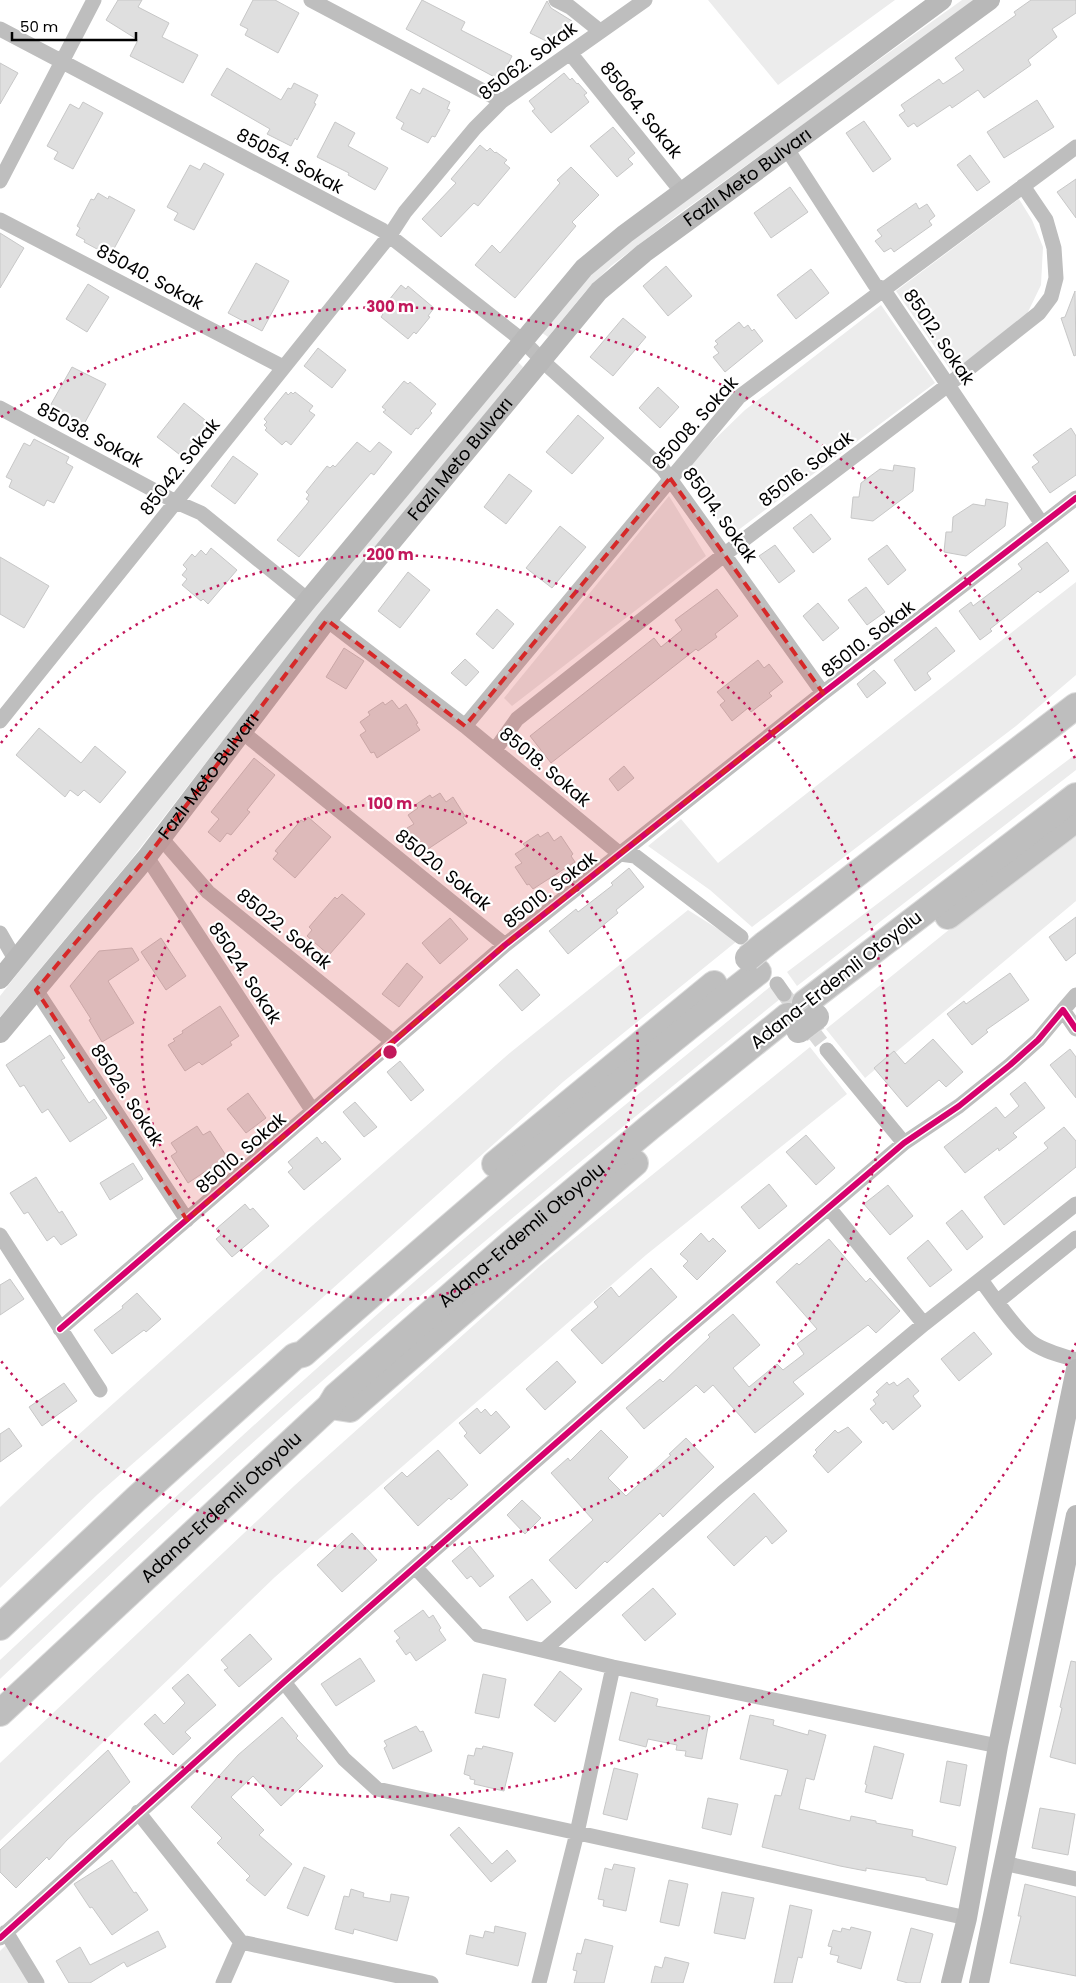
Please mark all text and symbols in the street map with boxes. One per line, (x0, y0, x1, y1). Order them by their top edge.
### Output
scale bar (12, 10, 136, 42)
street label: 85062. Sokak (473, 15, 583, 106)
text: 50 m (20, 16, 58, 37)
street label: 85064. Sokak (595, 56, 689, 164)
street label: 85054. Sokak (232, 122, 349, 200)
street label: Fazlı Meto Bulvarı (678, 122, 816, 232)
street label: 85040. Sokak (92, 238, 209, 316)
street label: 85012. Sokak (898, 284, 981, 391)
text: 300 m (366, 296, 414, 317)
street label: 85008. Sokak (646, 370, 744, 475)
street label: Fazlı Meto Bulvarı (401, 392, 518, 526)
street label: 85038. Sokak (33, 396, 149, 473)
street label: 85042. Sokak (134, 412, 226, 520)
street label: 85016. Sokak (753, 424, 859, 512)
street label: 85014. Sokak (677, 462, 764, 568)
text: 200 m (366, 544, 414, 565)
street label: 85010. Sokak (816, 594, 920, 683)
street label: Fazlı Meto Bulvarı (152, 707, 264, 844)
street label: 85018. Sokak (494, 721, 597, 813)
text: 100 m (368, 793, 412, 814)
street label: 85020. Sokak (390, 823, 497, 917)
street label: 85010. Sokak (498, 845, 602, 934)
street label: 85022. Sokak (231, 882, 338, 975)
street label: Adana-Erdemli Otoyolu (745, 905, 927, 1055)
street label: 85024. Sokak (203, 917, 288, 1029)
street label: 85026. Sokak (85, 1039, 170, 1151)
centre of rings (381, 1043, 399, 1061)
street label: 85010. Sokak (190, 1106, 292, 1199)
street label: Adana-Erdemli Otoyolu (433, 1157, 610, 1313)
street label: Adana-Erdemli Otoyolu (135, 1426, 307, 1588)

